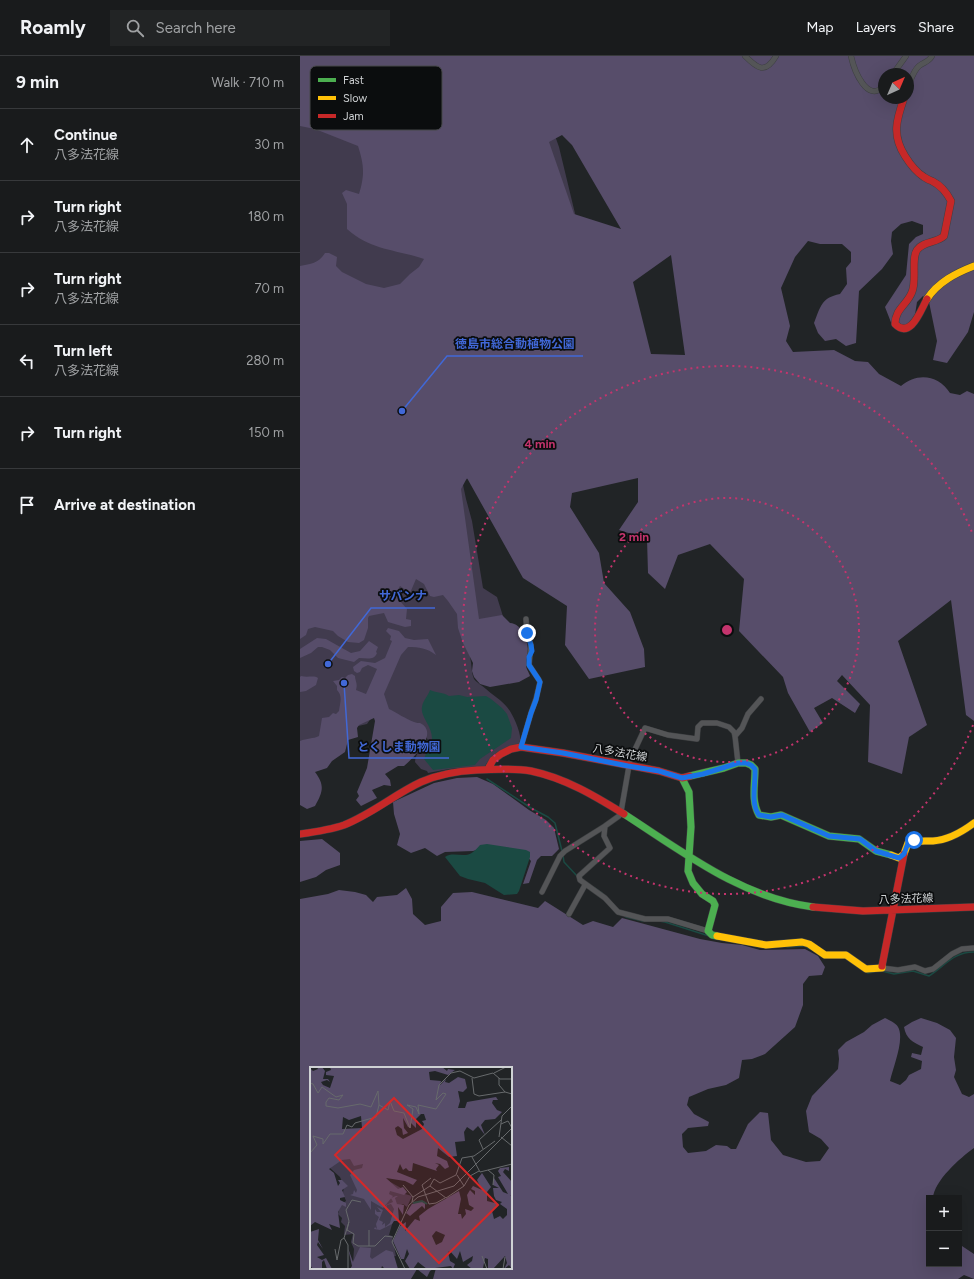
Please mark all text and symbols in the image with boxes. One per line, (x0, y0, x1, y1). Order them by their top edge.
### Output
search box (110, 10, 390, 46)
text: Roamly (20, 16, 86, 39)
icon: search (124, 17, 146, 39)
text: Search here (156, 19, 236, 37)
text: Map (806, 19, 834, 36)
text: Layers (856, 19, 896, 36)
text: Share (918, 19, 954, 36)
legend (310, 66, 442, 130)
north arrow (878, 68, 914, 104)
text: 9 min (16, 72, 59, 92)
text: Fast (343, 74, 364, 87)
text: Walk · 710 m (212, 75, 284, 90)
text: Slow (343, 92, 367, 105)
text: Jam (343, 110, 364, 123)
text: Continue (54, 126, 117, 144)
icon: ahead (16, 134, 38, 156)
text: 30 m (254, 137, 284, 152)
text: 八多法花線 (54, 147, 119, 162)
text: Turn right (54, 198, 122, 216)
icon: right (16, 206, 38, 228)
text: 180 m (248, 209, 284, 224)
text: 八多法花線 (54, 219, 119, 234)
text: Turn right (54, 270, 122, 288)
icon: right (16, 278, 38, 300)
text: 70 m (254, 281, 284, 296)
text: 八多法花線 (54, 291, 119, 306)
callout: 徳島市総合動植物公園 (447, 332, 583, 356)
text: 徳島市総合動植物公園 (455, 337, 575, 351)
text: Turn left (54, 342, 112, 360)
icon: left (16, 350, 38, 372)
text: 280 m (246, 353, 284, 368)
text: 八多法花線 (54, 363, 119, 378)
icon: right (16, 422, 38, 444)
text: Turn right (54, 424, 122, 442)
text: 150 m (249, 425, 284, 440)
text: 4 min (525, 437, 556, 451)
icon: arrive (16, 494, 38, 516)
text: Arrive at destination (54, 496, 195, 514)
text: 2 min (619, 530, 649, 544)
callout: サバンナ (371, 584, 435, 608)
text: サバンナ (379, 589, 427, 603)
centre of rings (720, 623, 734, 637)
route end (518, 624, 536, 642)
callout: とくしま動物園 (349, 734, 449, 758)
text: とくしま動物園 (357, 740, 441, 754)
street label: 八多法花線 (592, 742, 648, 764)
route start (905, 831, 923, 849)
street label: 八多法花線 (878, 892, 934, 906)
inset map (310, 1067, 512, 1269)
map controls (926, 1195, 962, 1267)
button: + (926, 1195, 962, 1231)
button: − (926, 1231, 962, 1267)

